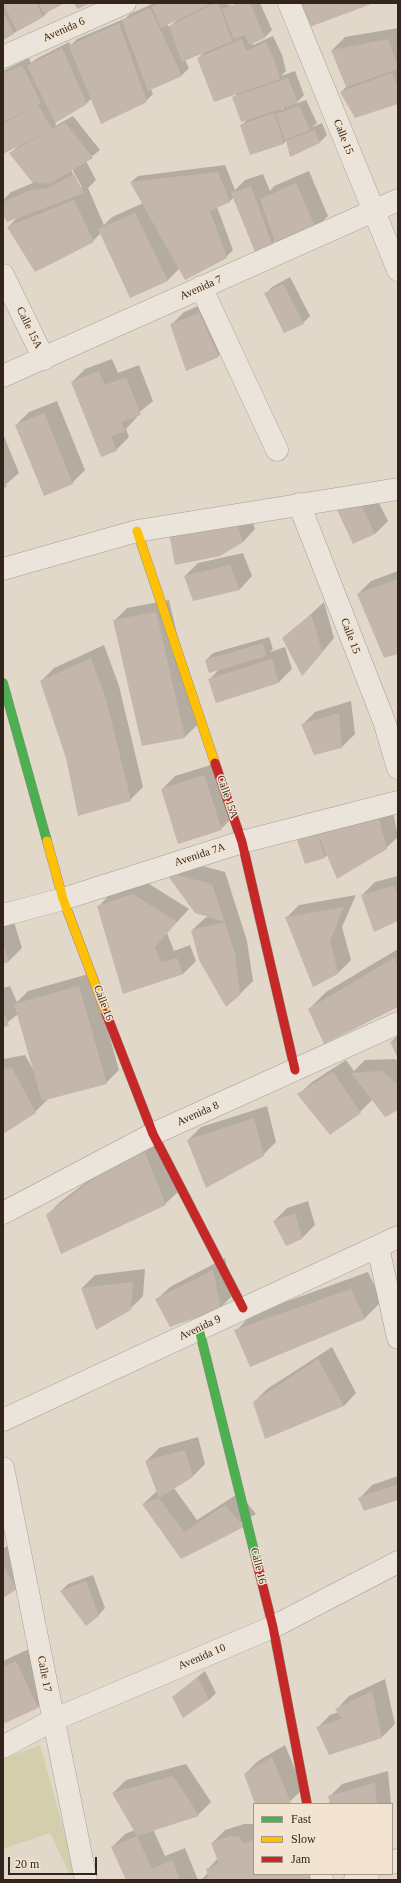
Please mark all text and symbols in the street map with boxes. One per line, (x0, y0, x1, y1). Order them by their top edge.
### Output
street label: Avenida 6 (41, 15, 87, 45)
street label: Calle 15 (330, 117, 356, 157)
street label: Avenida 7 (178, 273, 224, 303)
street label: Calle 15A (13, 305, 45, 351)
street label: Calle 15 (337, 616, 363, 656)
street label: Calle 15A (213, 774, 241, 820)
street label: Avenida 7A (173, 841, 227, 869)
street label: Calle 16 (90, 983, 116, 1023)
street label: Avenida 8 (175, 1099, 221, 1129)
street label: Avenida 9 (177, 1313, 223, 1343)
street label: Calle 16 (247, 1546, 269, 1586)
street label: Avenida 10 (176, 1641, 228, 1673)
street label: Calle 17 (34, 1655, 54, 1693)
legend (253, 1803, 393, 1875)
text: Fast (291, 1812, 311, 1826)
text: Slow (291, 1832, 316, 1846)
scale bar (10, 1849, 99, 1875)
text: Jam (291, 1852, 310, 1866)
text: 20 m (15, 1857, 39, 1871)

